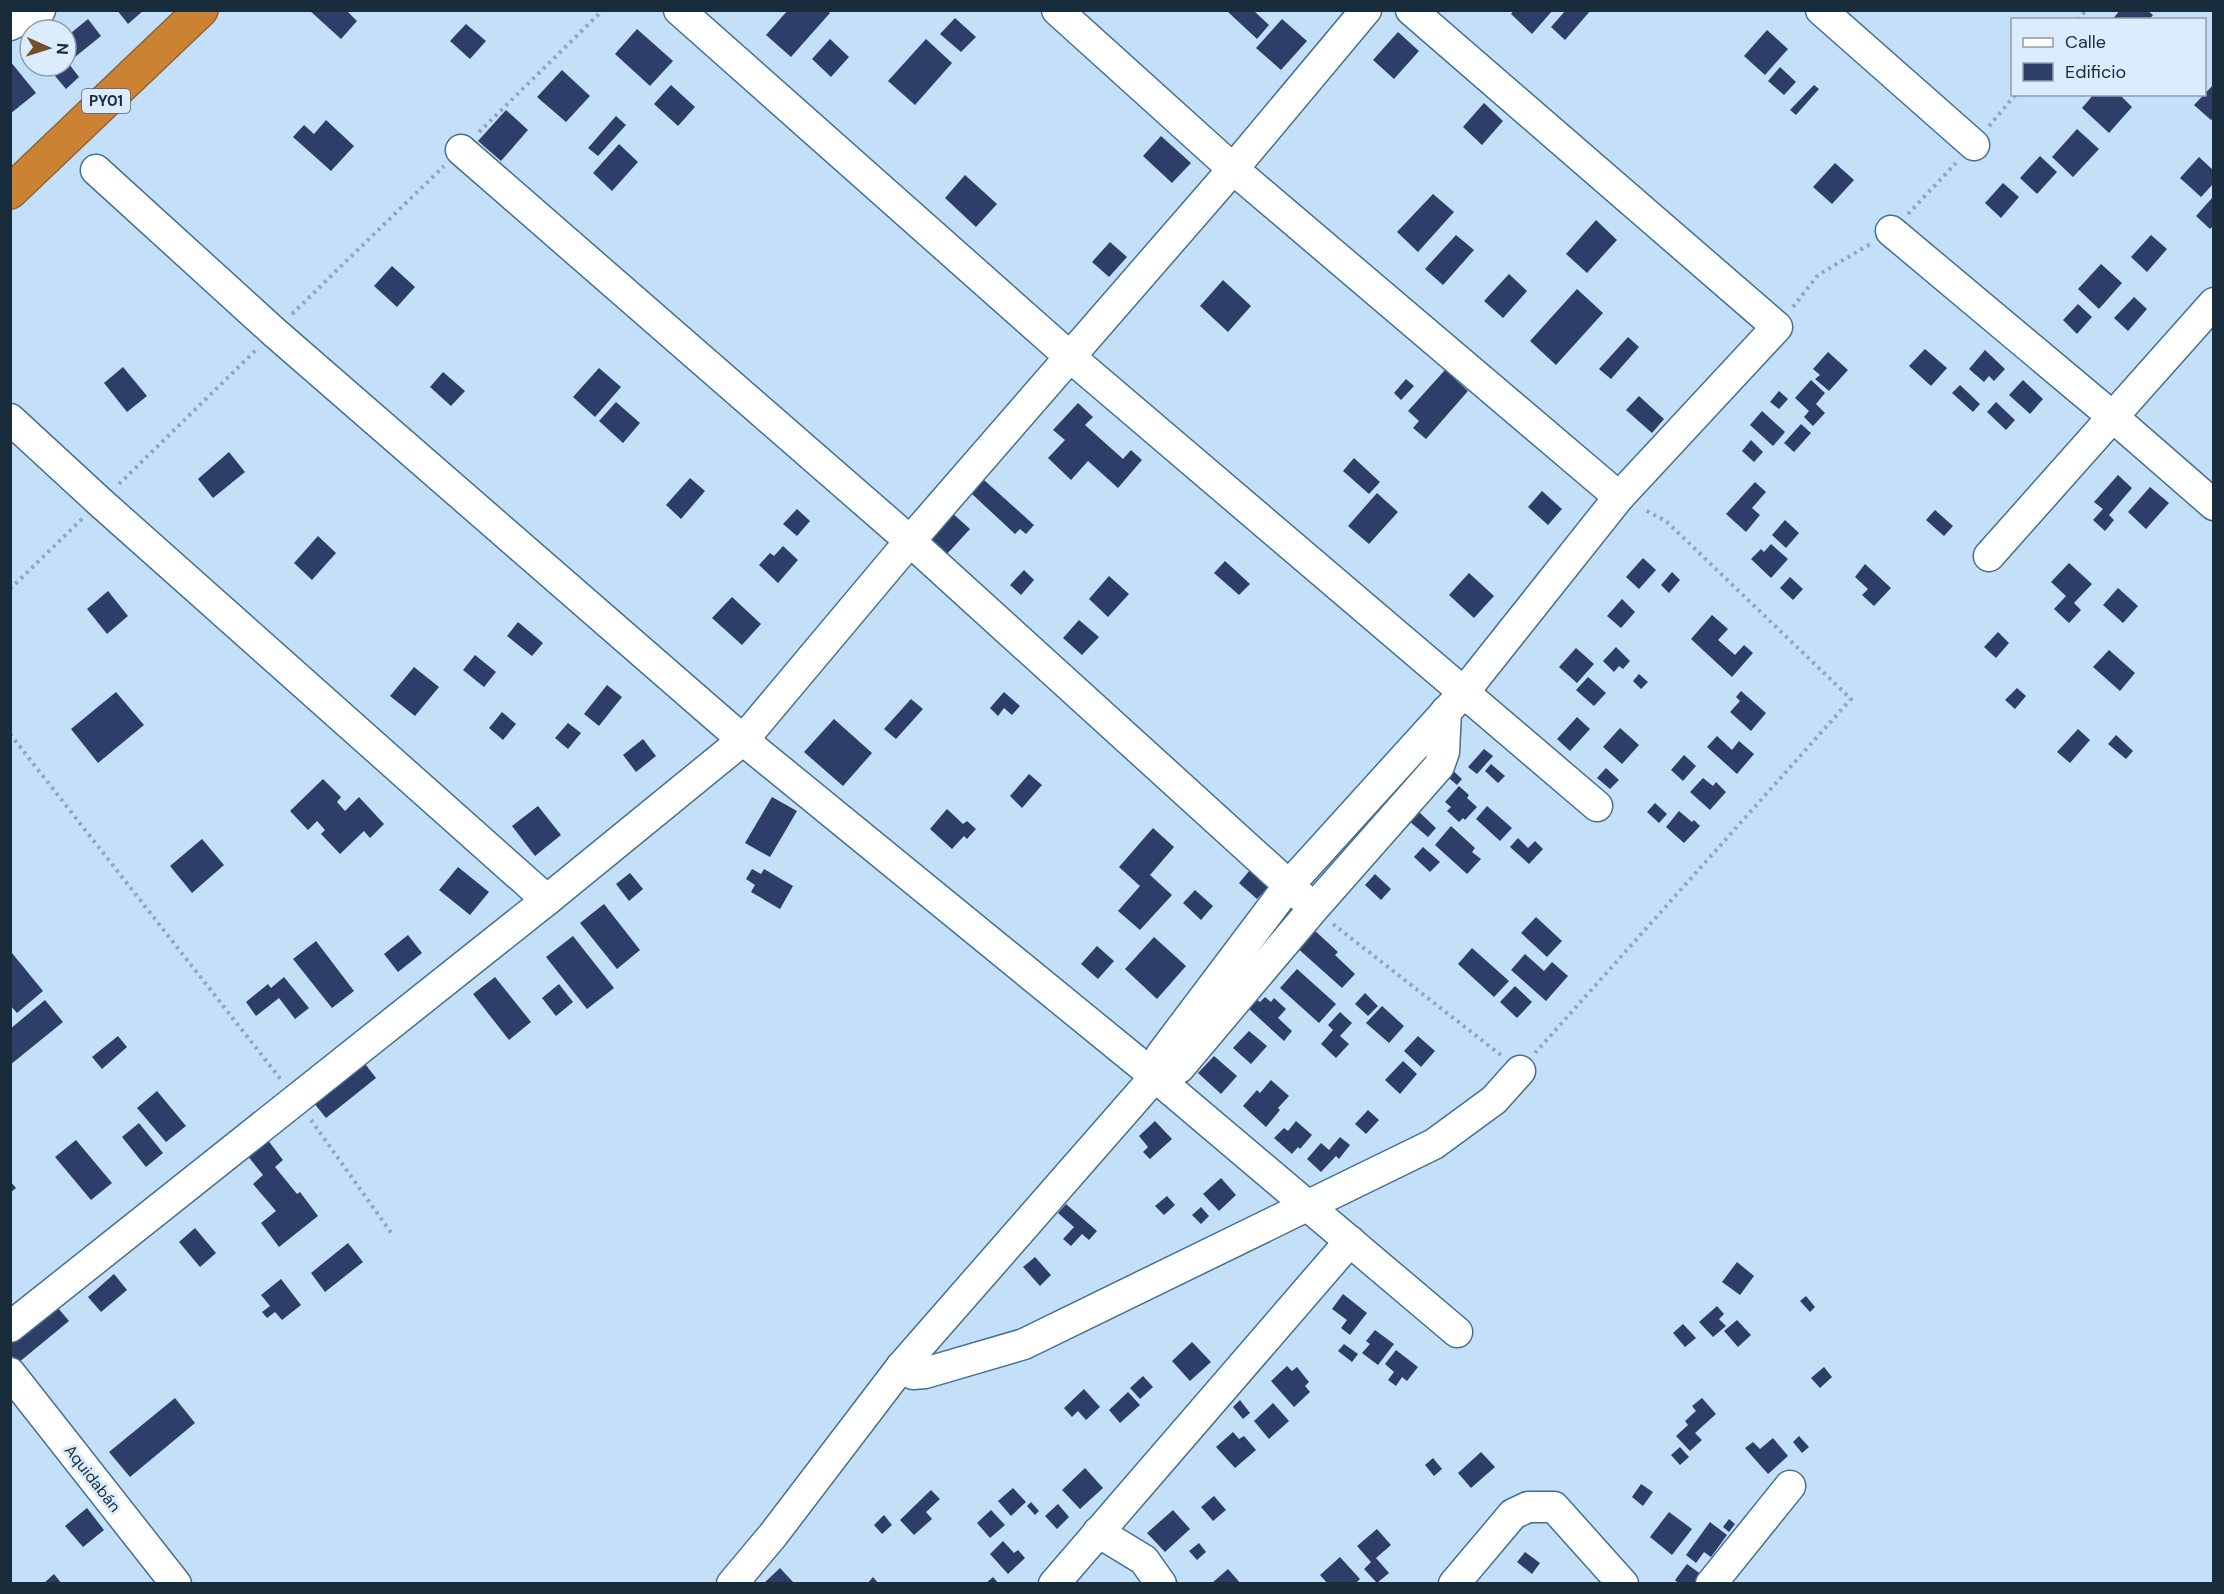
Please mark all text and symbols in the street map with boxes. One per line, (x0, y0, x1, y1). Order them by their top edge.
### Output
north arrow (18, 18, 78, 78)
legend (2011, 18, 2206, 96)
text: Calle (2065, 30, 2106, 54)
text: N (52, 42, 73, 55)
text: Edificio (2065, 60, 2126, 84)
road number: PY01 (82, 89, 130, 113)
street label: Aquidabán (60, 1440, 125, 1516)

